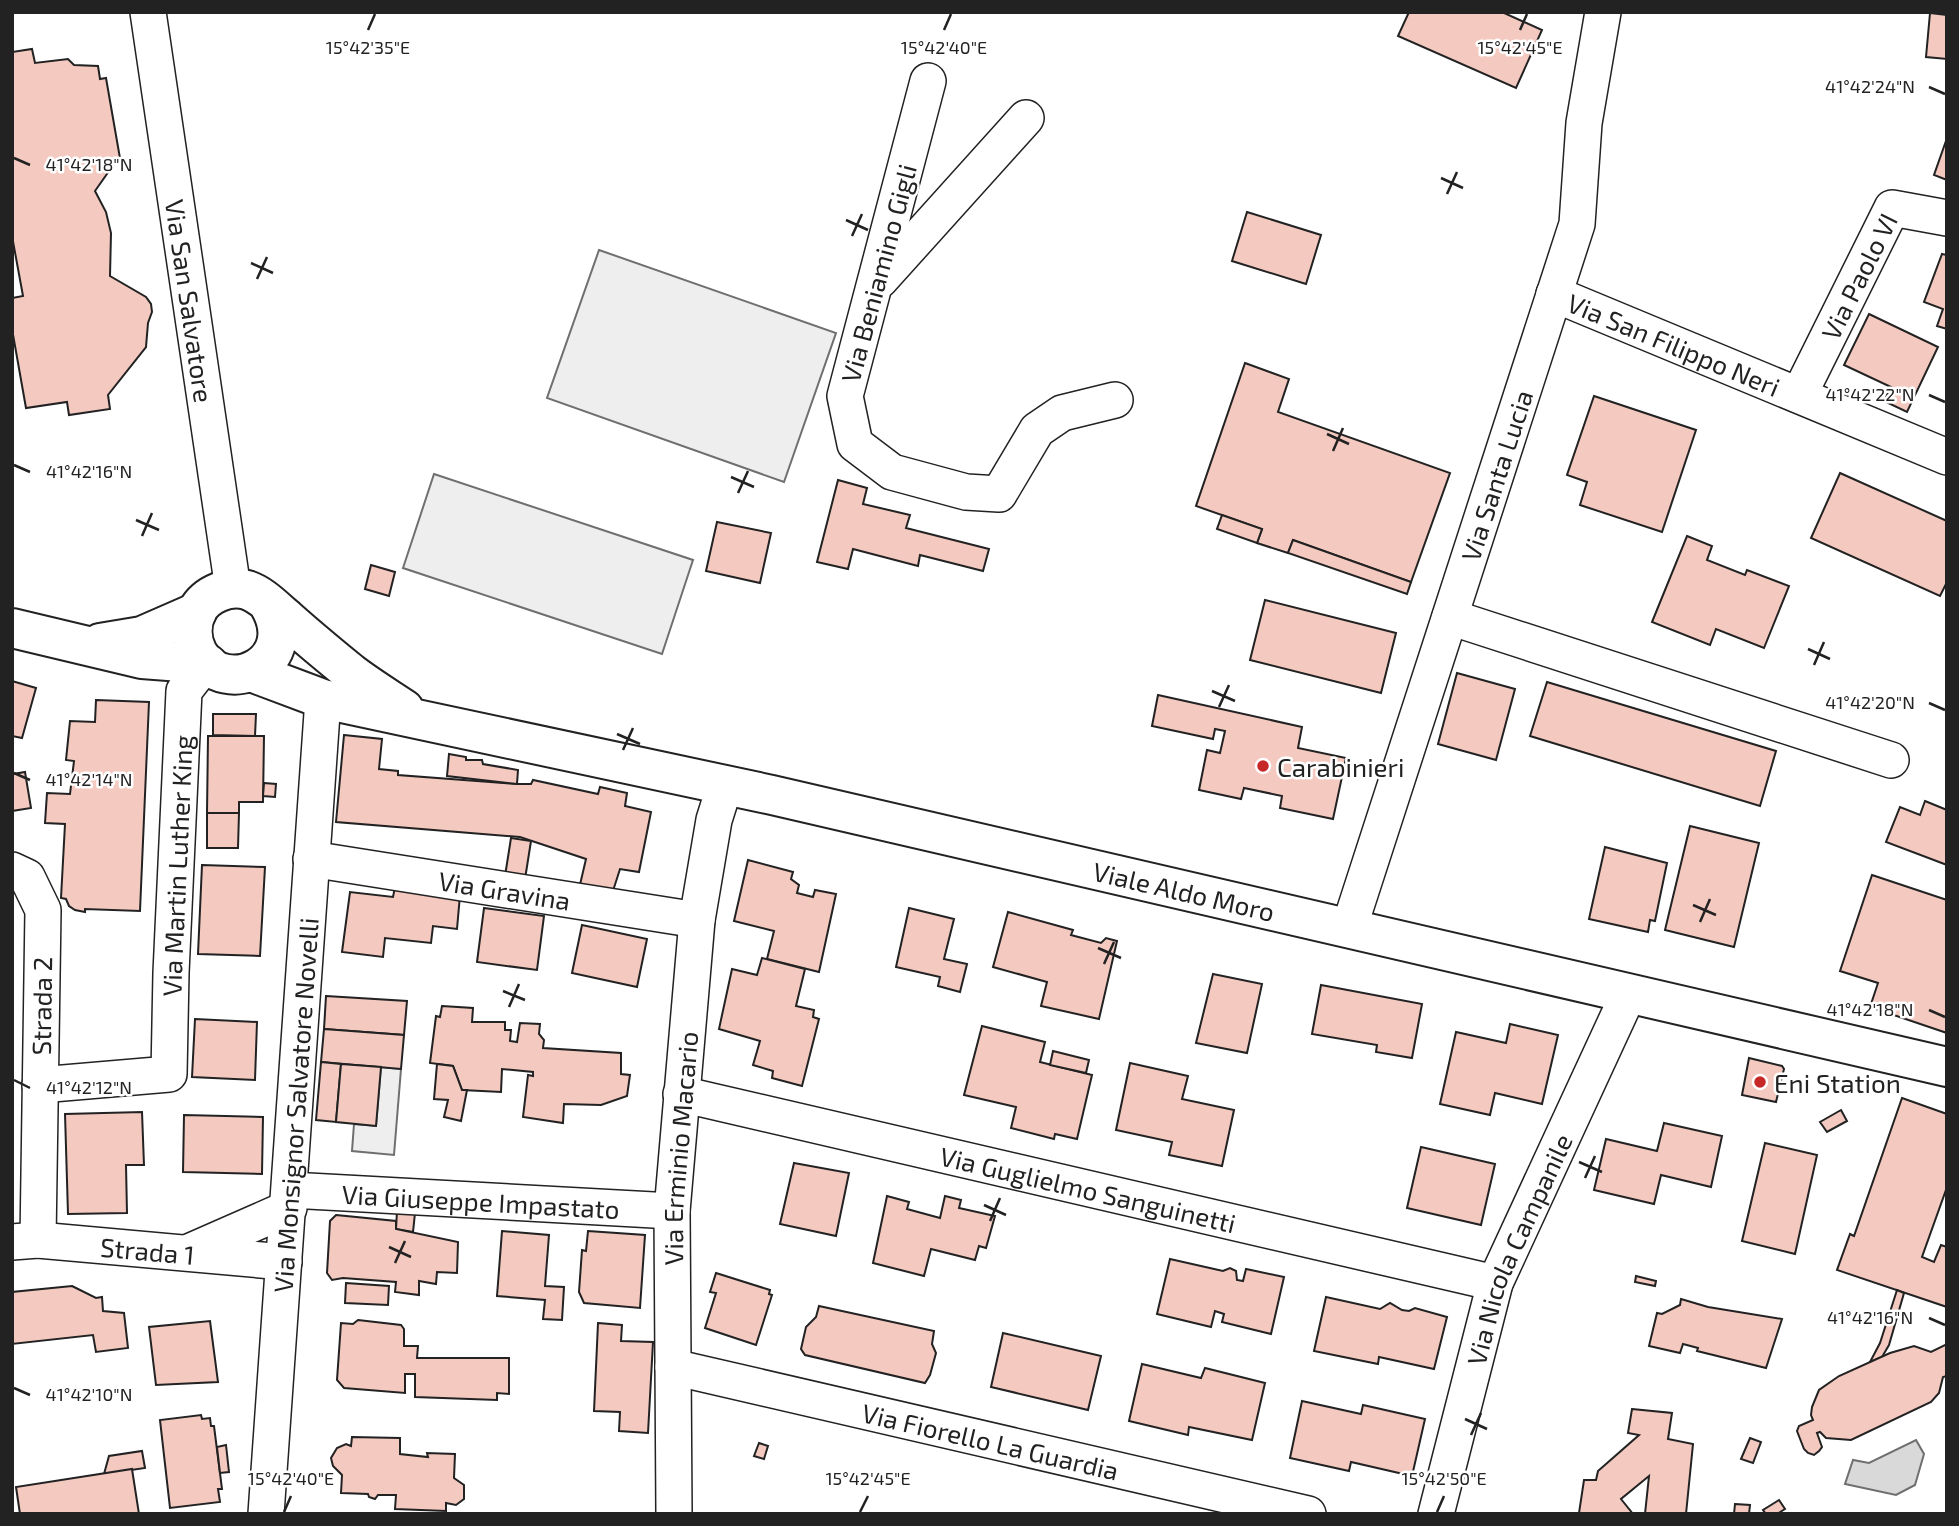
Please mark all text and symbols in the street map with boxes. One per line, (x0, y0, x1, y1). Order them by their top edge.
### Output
text: 15°42'35"E (326, 36, 410, 58)
text: 15°42'40"E (901, 36, 987, 58)
text: 15°42'45"E (1477, 36, 1563, 58)
text: 41°42'24"N (1825, 75, 1915, 97)
text: 41°42'18"N (46, 153, 132, 175)
street label: Via Beniamino Gigli (834, 161, 922, 385)
street label: Via San Salvatore (160, 197, 221, 405)
street label: Via Paolo VI (1814, 208, 1903, 344)
street label: Via San Filippo Neri (1563, 286, 1785, 402)
text: 41°42'22"N (1826, 383, 1915, 405)
street label: Via Santa Lucia (1453, 386, 1538, 565)
text: 41°42'16"N (46, 460, 132, 482)
text: 41°42'20"N (1825, 691, 1915, 713)
street label: Via Martin Luther King (155, 734, 197, 997)
place label: Carabinieri (1277, 751, 1404, 782)
marker: Carabinieri (1255, 758, 1271, 774)
text: 41°42'14"N (46, 768, 132, 790)
street label: Viale Aldo Moro (1090, 854, 1278, 926)
street label: Via Gravina (436, 864, 573, 915)
street label: Via Monsignor Salvatore Novelli (266, 916, 323, 1294)
street label: Strada 2 (25, 956, 57, 1056)
text: 41°42'18"N (1827, 998, 1913, 1020)
street label: Via Erminio Macario (656, 1030, 703, 1265)
place label: Eni Station (1774, 1067, 1901, 1098)
marker: Eni Station (1752, 1074, 1768, 1090)
text: 41°42'12"N (46, 1076, 132, 1098)
street label: Via Nicola Campanile (1459, 1129, 1577, 1368)
street label: Via Guglielmo Sanguinetti (937, 1139, 1239, 1238)
street label: Via Giuseppe Impastato (341, 1177, 620, 1224)
street label: Strada 1 (99, 1230, 196, 1269)
text: 41°42'16"N (1827, 1306, 1913, 1328)
text: 41°42'10"N (46, 1383, 132, 1405)
street label: Via Fiorello La Guardia (859, 1396, 1122, 1485)
text: 15°42'40"E (248, 1467, 334, 1489)
text: 15°42'45"E (825, 1467, 911, 1489)
text: 15°42'50"E (1401, 1467, 1487, 1489)

